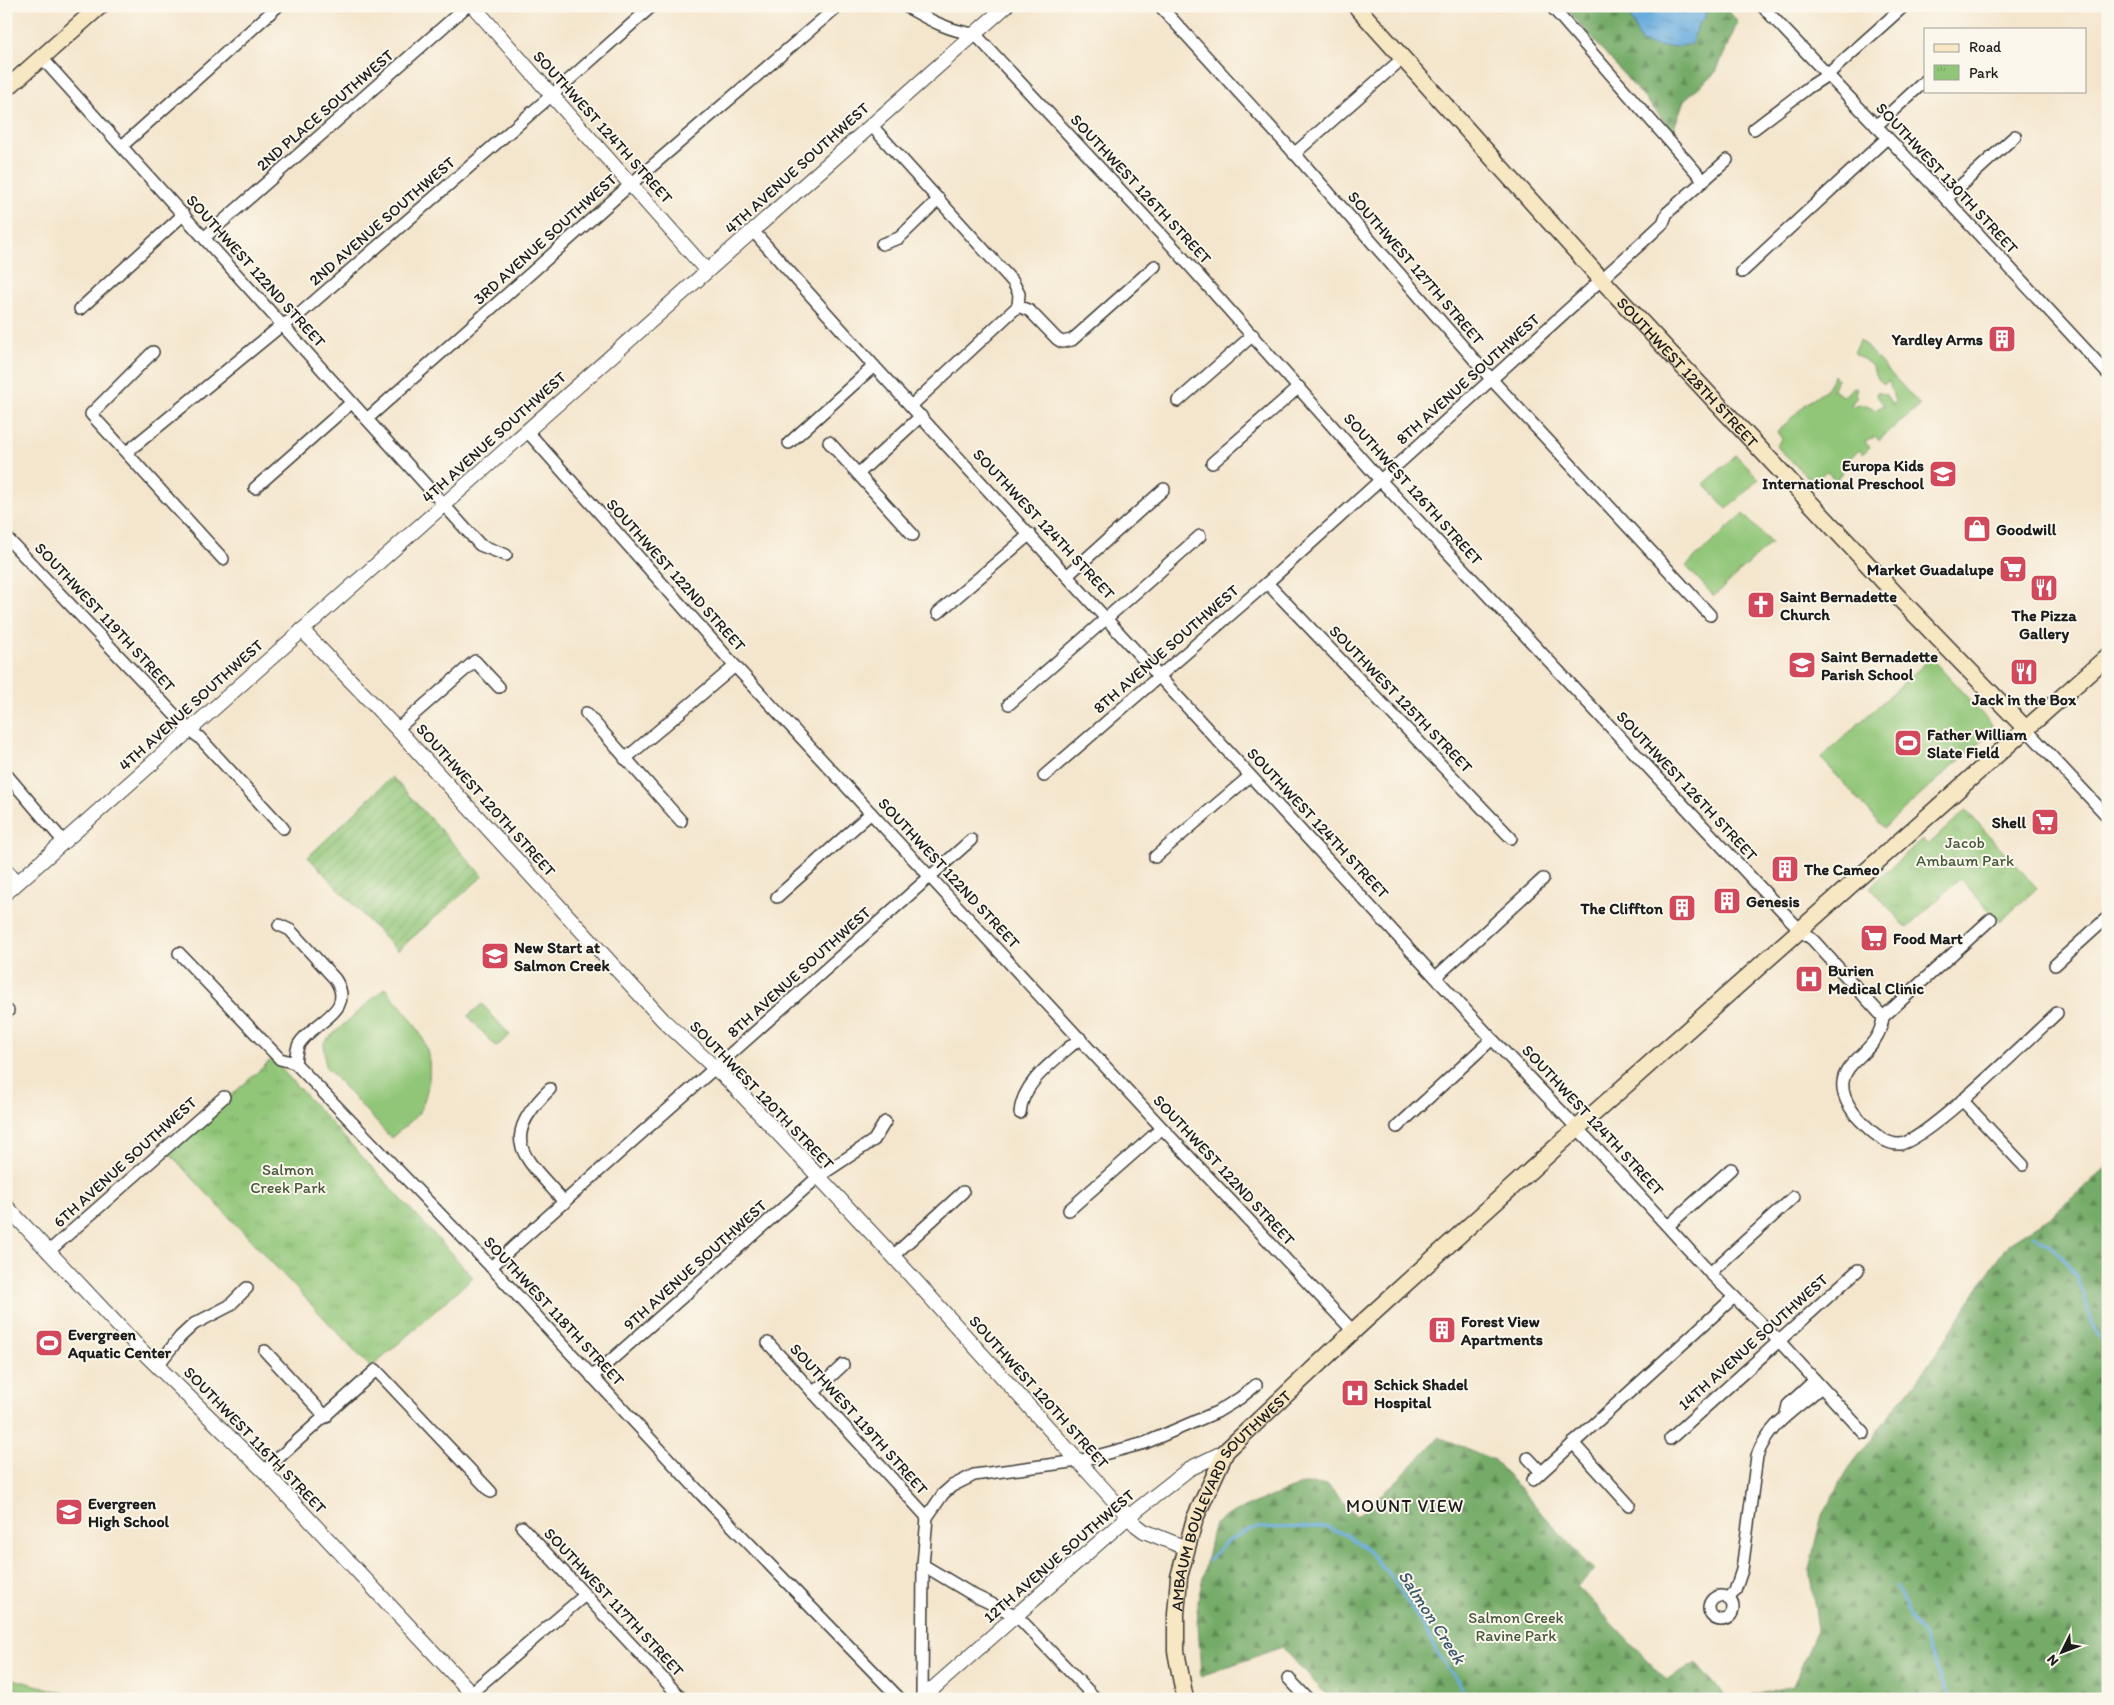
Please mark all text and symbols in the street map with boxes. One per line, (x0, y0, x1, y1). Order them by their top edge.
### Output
legend (1924, 28, 2086, 92)
text: Road (1969, 38, 2002, 56)
street label: 2ND PLACE SOUTHWEST (253, 45, 397, 175)
street label: SOUTHWEST 124TH STREET (529, 47, 677, 207)
text: Park (1969, 64, 1999, 82)
street label: 4TH AVENUE SOUTHWEST (721, 98, 873, 238)
street label: SOUTHWEST 130TH STREET (1872, 99, 2022, 258)
street label: SOUTHWEST 126TH STREET (1067, 110, 1215, 268)
street label: 2ND AVENUE SOUTHWEST (305, 152, 459, 290)
street label: 3RD AVENUE SOUTHWEST (469, 170, 621, 308)
street label: SOUTHWEST 127TH STREET (1344, 187, 1488, 349)
street label: SOUTHWEST 122ND STREET (182, 191, 330, 351)
street label: SOUTHWEST 128TH STREET (1613, 293, 1763, 451)
street label: 8TH AVENUE SOUTHWEST (1392, 310, 1544, 448)
building icon: Yardley Arms (1987, 324, 2017, 354)
place label: Yardley Arms (1891, 330, 1983, 350)
street label: 4TH AVENUE SOUTHWEST (418, 367, 570, 507)
street label: SOUTHWEST 126TH STREET (1340, 409, 1486, 569)
street label: SOUTHWEST 124TH STREET (969, 445, 1119, 603)
place label: Europa Kids International Preschool (1762, 456, 1924, 493)
school or university icon: Europa Kids International Preschool (1928, 459, 1958, 489)
street label: SOUTHWEST 122ND STREET (602, 495, 750, 655)
shop icon: Goodwill (1962, 514, 1992, 544)
place label: Goodwill (1996, 520, 2057, 539)
street label: SOUTHWEST 119TH STREET (31, 539, 179, 695)
supermarket icon: Market Guadalupe (1998, 554, 2028, 584)
place label: Market Guadalupe (1867, 560, 1994, 580)
restaurant icon: The Pizza Gallery (2029, 573, 2059, 603)
street label: 8TH AVENUE SOUTHWEST (1089, 581, 1243, 717)
place label: Saint Bernadette Church (1780, 587, 1897, 624)
church icon: Saint Bernadette Church (1746, 590, 1776, 620)
place label: The Pizza Gallery (2010, 606, 2077, 644)
street label: SOUTHWEST 125TH STREET (1325, 621, 1477, 777)
street label: 4TH AVENUE SOUTHWEST (115, 635, 267, 775)
place label: Saint Bernadette Parish School (1821, 647, 1938, 684)
school or university icon: Saint Bernadette Parish School (1787, 650, 1817, 680)
restaurant icon: Jack in the Box (2009, 657, 2039, 687)
place label: Jack in the Box (1971, 690, 2077, 709)
street label: SOUTHWEST 126TH STREET (1613, 707, 1761, 865)
street label: SOUTHWEST 120TH STREET (412, 720, 560, 880)
place label: Father William Slate Field (1927, 725, 2027, 762)
sports icon: Father William Slate Field (1893, 728, 1923, 758)
street label: SOUTHWEST 124TH STREET (1243, 744, 1393, 902)
street label: SOUTHWEST 122ND STREET (874, 794, 1024, 952)
supermarket icon: Shell (2030, 807, 2060, 837)
place label: Shell (1992, 813, 2026, 832)
park label: Jacob Ambaum Park (1916, 833, 2014, 870)
building icon: The Cameo (1770, 854, 1800, 884)
place label: The Cameo (1803, 860, 1880, 879)
building icon: Genesis (1712, 886, 1742, 916)
place label: Genesis (1746, 892, 1800, 911)
building icon: The Cliffton (1667, 893, 1697, 923)
place label: The Cliffton (1579, 899, 1664, 918)
street label: 8TH AVENUE SOUTHWEST (723, 903, 875, 1041)
supermarket icon: Food Mart (1859, 923, 1889, 953)
place label: Food Mart (1893, 929, 1963, 948)
place label: New Start at Salmon Creek (514, 938, 610, 975)
school or university icon: New Start at Salmon Creek (480, 941, 510, 971)
place label: Burien Medical Clinic (1828, 961, 1924, 998)
hospital icon: Burien Medical Clinic (1794, 964, 1824, 994)
street label: SOUTHWEST 120TH STREET (686, 1017, 838, 1173)
street label: SOUTHWEST 124TH STREET (1518, 1041, 1668, 1199)
street label: SOUTHWEST 122ND STREET (1149, 1091, 1299, 1249)
street label: 6TH AVENUE SOUTHWEST (49, 1093, 201, 1231)
park label: Salmon Creek Park (250, 1160, 326, 1197)
street label: 9TH AVENUE SOUTHWEST (619, 1196, 771, 1334)
street label: SOUTHWEST 118TH STREET (480, 1232, 628, 1390)
street label: 14TH AVENUE SOUTHWEST (1674, 1270, 1832, 1414)
street label: SOUTHWEST 120TH STREET (965, 1312, 1113, 1472)
place label: Forest View Apartments (1460, 1312, 1543, 1350)
building icon: Forest View Apartments (1427, 1315, 1457, 1345)
place label: Evergreen Aquatic Center (67, 1325, 172, 1363)
sports icon: Evergreen Aquatic Center (34, 1328, 64, 1358)
street label: SOUTHWEST 119TH STREET (786, 1339, 932, 1499)
street label: SOUTHWEST 116TH STREET (180, 1363, 330, 1517)
place label: Schick Shadel Hospital (1374, 1375, 1469, 1413)
hospital icon: Schick Shadel Hospital (1340, 1378, 1370, 1408)
street label: AMBAUM BOULEVARD SOUTHWEST (1167, 1386, 1295, 1612)
street label: 12TH AVENUE SOUTHWEST (980, 1485, 1138, 1627)
place label: Evergreen High School (88, 1494, 170, 1532)
district label: MOUNT VIEW (1346, 1495, 1464, 1517)
school or university icon: Evergreen High School (54, 1497, 84, 1527)
street label: SOUTHWEST 117TH STREET (540, 1524, 688, 1680)
water label: Salmon Creek (1394, 1566, 1471, 1670)
park label: Salmon Creek Ravine Park (1468, 1608, 1564, 1645)
north arrow (2036, 1628, 2086, 1678)
text: N (2043, 1651, 2062, 1670)

